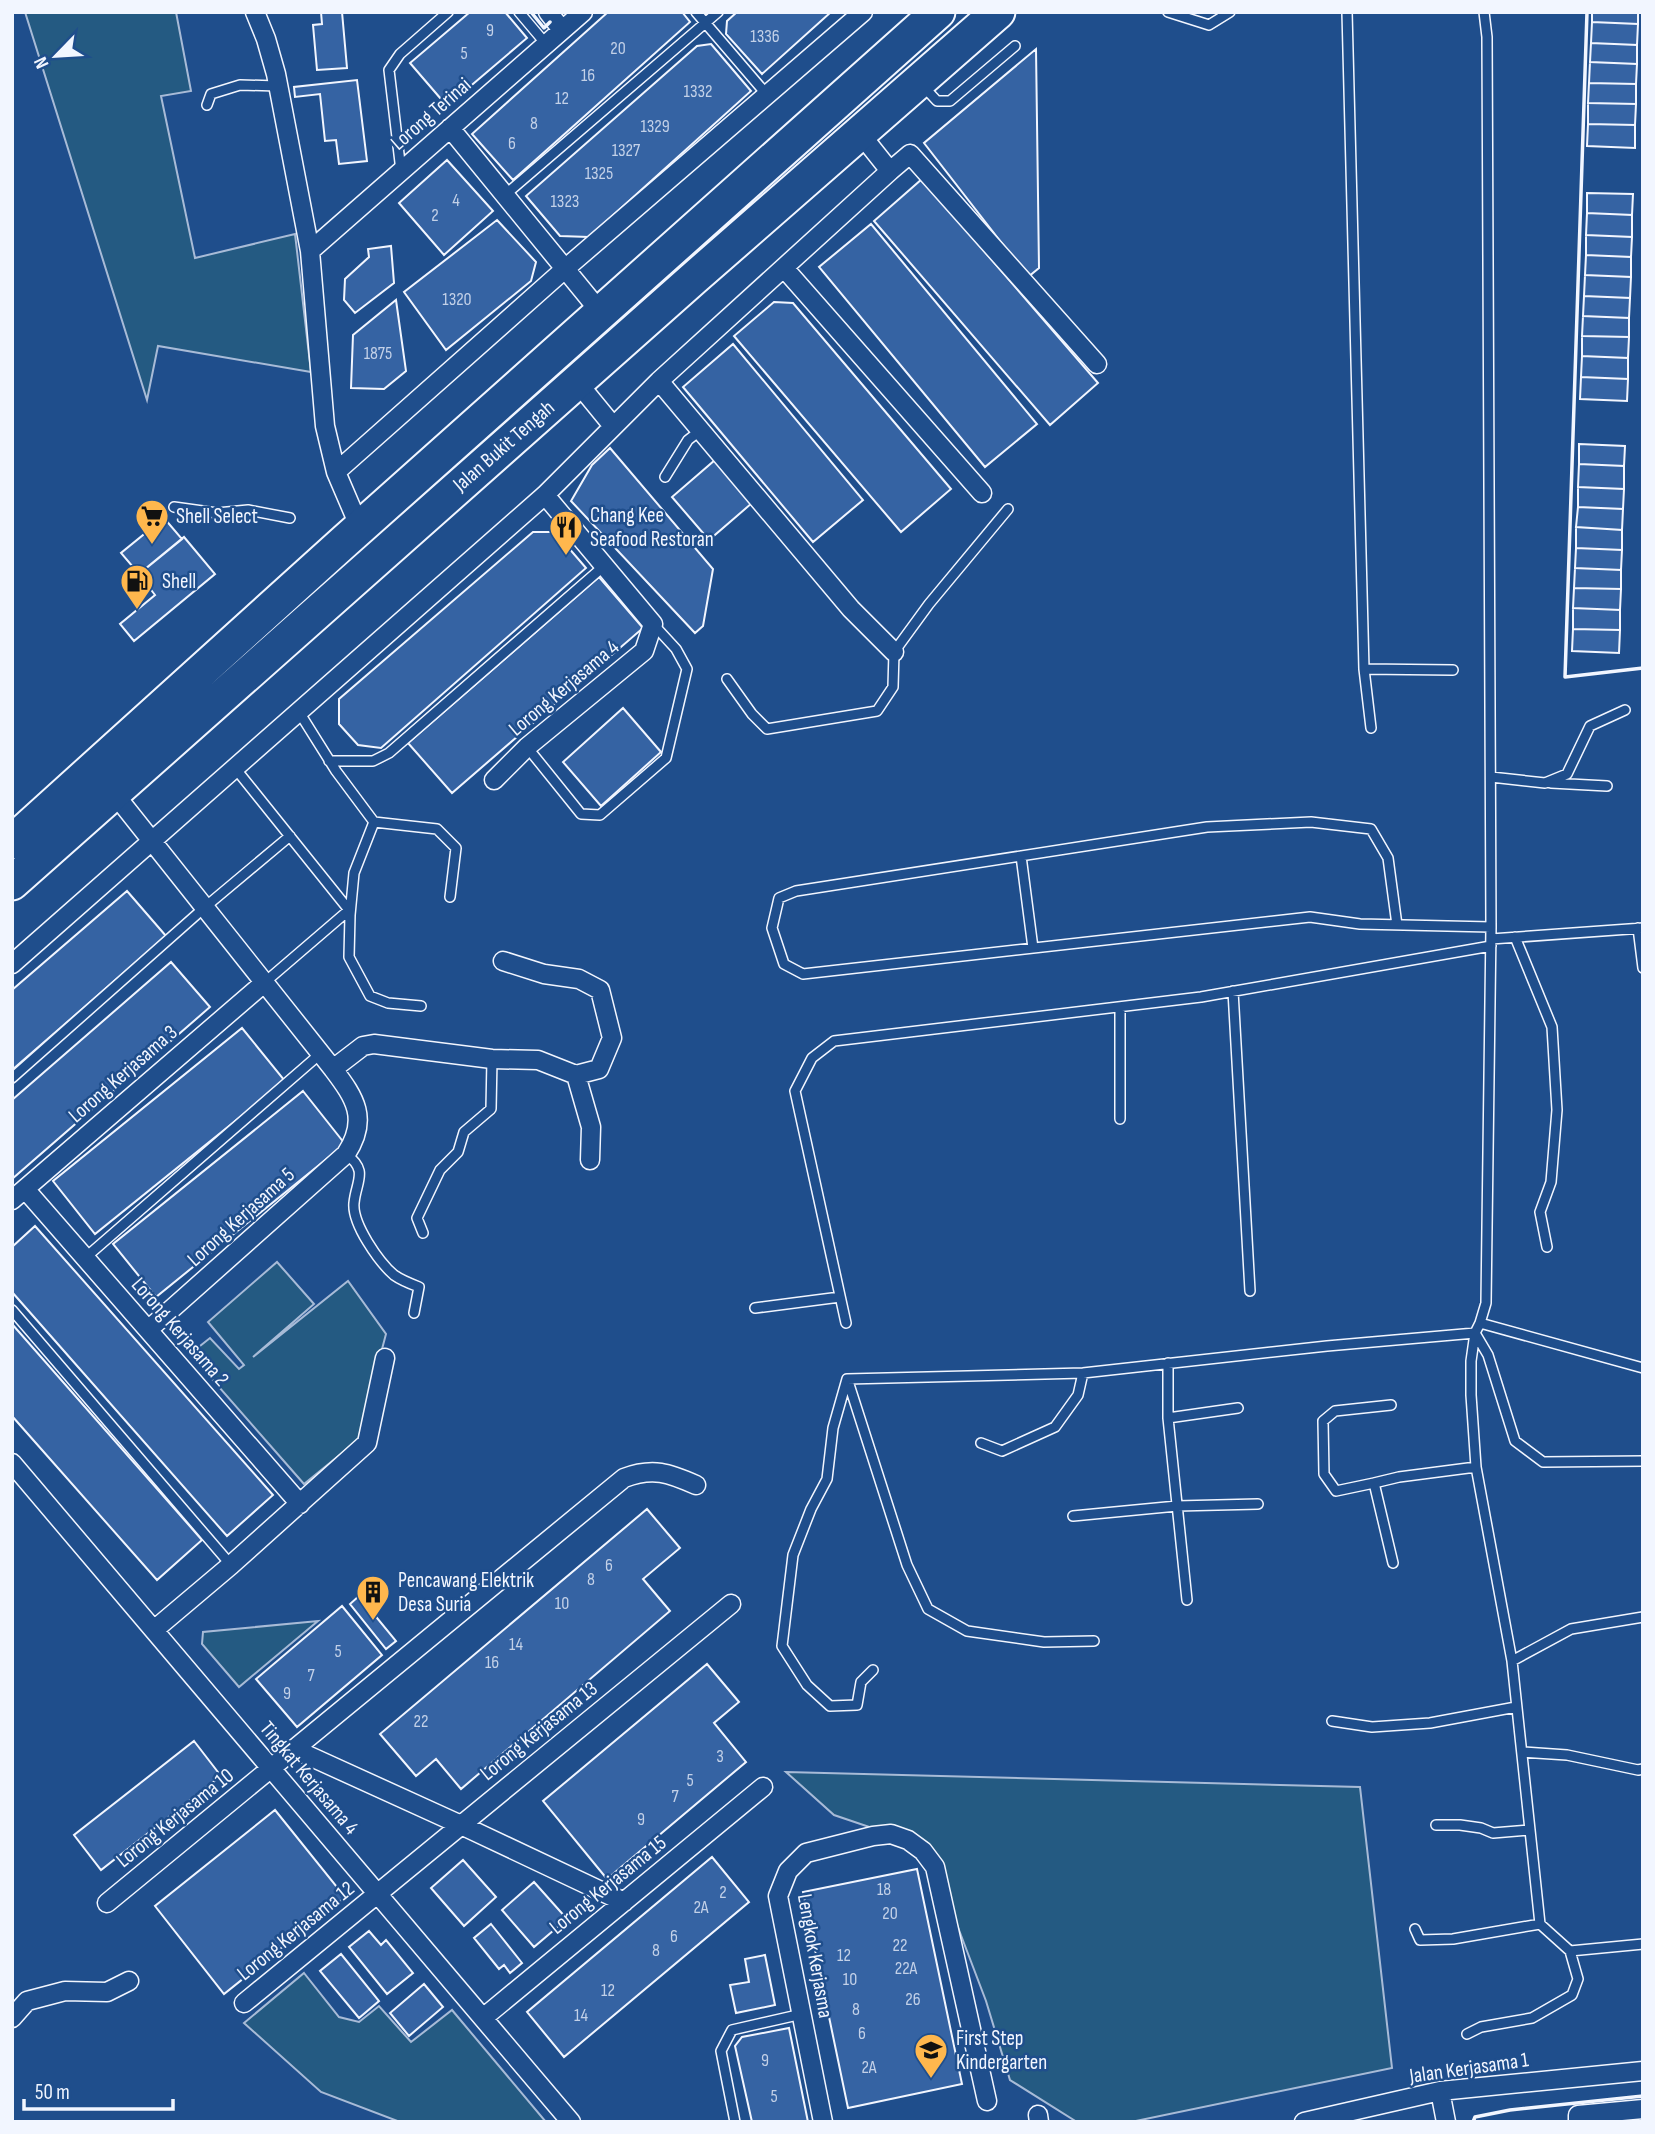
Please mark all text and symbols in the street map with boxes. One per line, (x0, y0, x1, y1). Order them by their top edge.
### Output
house number: 9 (486, 20, 494, 41)
north arrow (21, 21, 91, 91)
house number: 1336 (750, 26, 780, 47)
house number: 20 (610, 38, 626, 59)
house number: 5 (460, 43, 468, 64)
text: N (29, 53, 55, 72)
house number: 16 (581, 65, 595, 86)
street label: Lorong Terinai (386, 72, 476, 156)
house number: 1332 (684, 81, 712, 102)
house number: 12 (555, 88, 569, 109)
house number: 8 (530, 113, 538, 134)
house number: 1329 (640, 116, 670, 137)
house number: 6 (508, 133, 516, 154)
house number: 1327 (612, 140, 641, 161)
house number: 1325 (585, 163, 613, 184)
house number: 4 (452, 190, 460, 211)
house number: 1323 (551, 191, 579, 212)
house number: 2 (431, 205, 439, 226)
house number: 1320 (442, 289, 472, 310)
house number: 1875 (364, 343, 392, 364)
street label: Jalan Bukit Tengah (447, 395, 560, 498)
supermarket icon: Shell Select (133, 497, 171, 546)
place label: Chang Kee Seafood Restoran (590, 503, 714, 552)
place label: Shell Select (176, 504, 258, 529)
restaurant icon: Chang Kee Seafood Restoran (547, 508, 585, 557)
fuel station icon: Shell (118, 562, 156, 611)
place label: Shell (162, 569, 196, 594)
street label: Lorong Kerjasama 4 (504, 635, 624, 741)
street label: Lorong Kerjasama 3 (63, 1020, 183, 1128)
street label: Lorong Kerjasama 5 (182, 1162, 300, 1272)
street label: Lorong Kerjasama 2 (126, 1273, 234, 1391)
house number: 6 (605, 1555, 613, 1576)
place label: Pencawang Elektrik Desa Suria (398, 1568, 534, 1617)
house number: 8 (587, 1569, 595, 1590)
building icon: Pencawang Elektrik Desa Suria (354, 1573, 392, 1622)
house number: 10 (555, 1593, 569, 1614)
house number: 14 (509, 1634, 523, 1655)
house number: 5 (334, 1641, 342, 1662)
house number: 16 (485, 1652, 499, 1673)
house number: 7 (307, 1665, 315, 1686)
street label: Lorong Kerjasama 13 (475, 1676, 603, 1786)
house number: 9 (283, 1683, 291, 1704)
house number: 22 (414, 1711, 428, 1732)
street label: Tingkat Kerjasama 4 (254, 1716, 364, 1840)
house number: 3 (716, 1746, 724, 1767)
street label: Lorong Kerjasama 10 (111, 1763, 239, 1873)
house number: 5 (686, 1770, 694, 1791)
house number: 7 (671, 1786, 679, 1807)
house number: 9 (637, 1809, 645, 1830)
street label: Lorong Kerjasama 15 (545, 1830, 671, 1940)
street label: Lorong Kerjasama 12 (232, 1876, 360, 1986)
house number: 18 (877, 1879, 891, 1900)
house number: 2 (719, 1882, 727, 1903)
street label: Lengkok Kerjasma (792, 1892, 838, 2020)
house number: 2A (693, 1897, 709, 1918)
house number: 20 (882, 1903, 898, 1924)
house number: 6 (670, 1926, 678, 1947)
house number: 22 (893, 1935, 907, 1956)
house number: 8 (652, 1940, 660, 1961)
house number: 12 (837, 1945, 851, 1966)
house number: 22A (895, 1958, 918, 1979)
house number: 10 (843, 1969, 857, 1990)
house number: 12 (601, 1980, 615, 2001)
house number: 26 (905, 1989, 921, 2010)
house number: 8 (852, 1999, 860, 2020)
house number: 14 (574, 2005, 588, 2026)
house number: 6 (858, 2023, 866, 2044)
place label: First Step Kindergarten (956, 2026, 1047, 2075)
school or university icon: First Step Kindergarten (912, 2031, 950, 2080)
street label: Jalan Kerjasama 1 (1407, 2047, 1531, 2089)
house number: 9 (761, 2050, 769, 2071)
house number: 2A (861, 2057, 877, 2078)
scale bar (24, 2068, 173, 2112)
text: 50 m (35, 2080, 70, 2105)
house number: 5 (770, 2086, 778, 2107)

